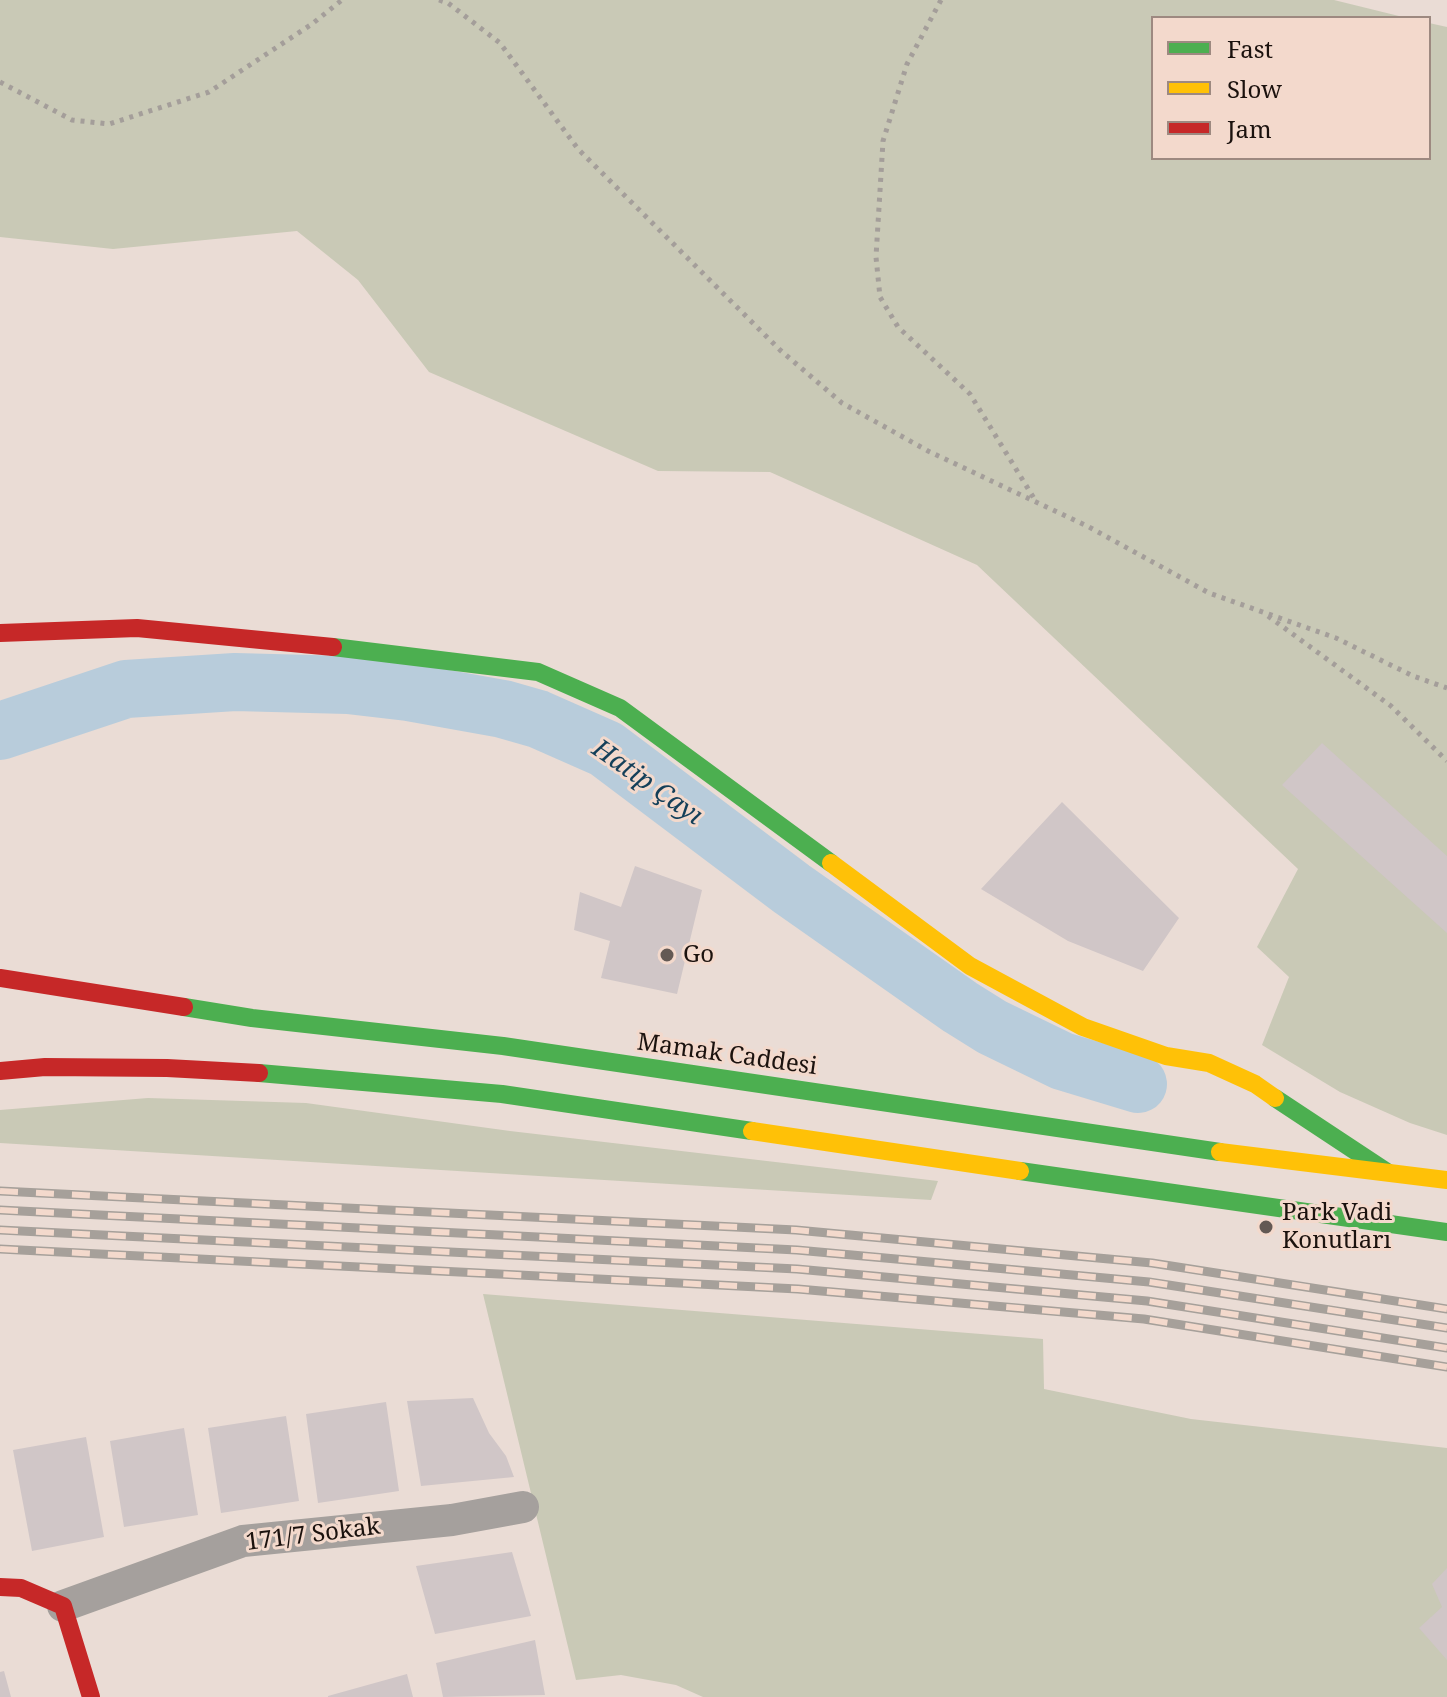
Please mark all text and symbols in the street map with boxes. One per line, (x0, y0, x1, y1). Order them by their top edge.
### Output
legend (1151, 16, 1431, 160)
text: Fast (1227, 32, 1273, 65)
text: Slow (1227, 72, 1282, 105)
text: Jam (1227, 112, 1272, 145)
water label: Hatip Çayı (586, 734, 708, 832)
place label: Go (683, 941, 714, 969)
marker: Go (658, 946, 676, 964)
street label: Mamak Caddesi (635, 1028, 819, 1082)
place label: Park Vadi Konutları (1282, 1199, 1392, 1255)
marker: Park Vadi Konutları (1257, 1218, 1275, 1236)
street label: 171/7 Sokak (244, 1512, 382, 1558)

